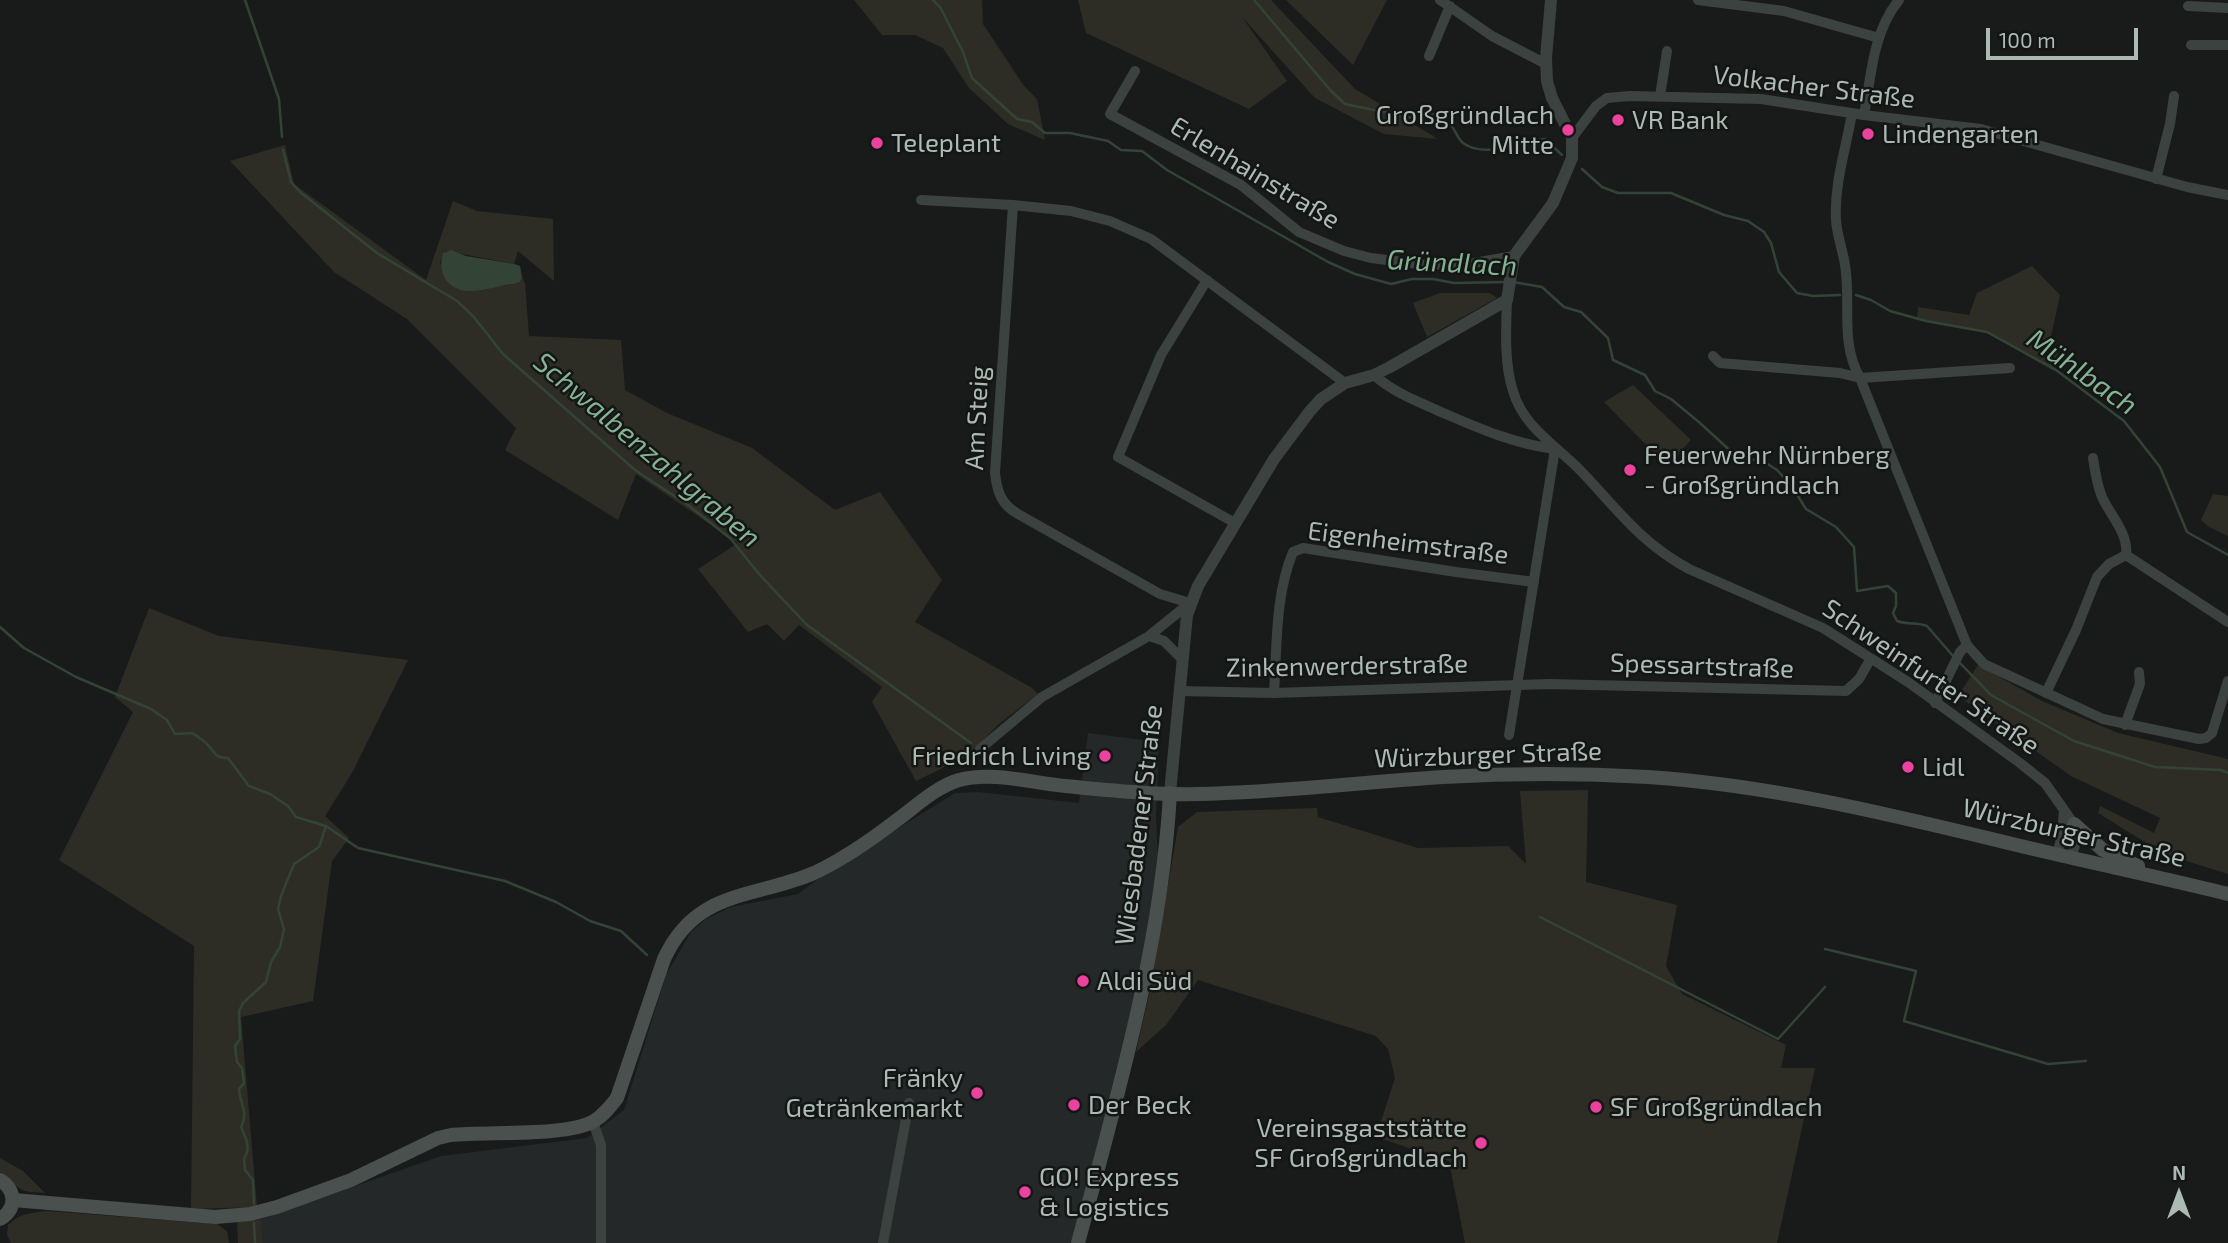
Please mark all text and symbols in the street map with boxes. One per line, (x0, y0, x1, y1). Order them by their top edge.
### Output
scale bar (1990, 14, 2142, 58)
text: 100 m (1999, 27, 2056, 52)
street label: Volkacher Straße (1711, 59, 1917, 115)
place label: Großgründlach Mitte (1376, 99, 1554, 160)
place label: VR Bank (1632, 104, 1728, 136)
street label: Erlenhainstraße (1165, 110, 1345, 236)
marker: VR Bank (1610, 112, 1626, 128)
place label: Lindengarten (1882, 118, 2039, 150)
marker: Großgründlach Mitte (1560, 122, 1576, 138)
marker: Lindengarten (1860, 126, 1876, 142)
place label: Teleplant (891, 127, 1001, 159)
marker: Teleplant (869, 135, 885, 151)
water label: Gründlach (1386, 243, 1518, 283)
water label: Mühlbach (2021, 322, 2143, 422)
water label: Schwalbenzahlgraben (527, 345, 767, 555)
street label: Am Steig (959, 365, 995, 471)
place label: Feuerwehr Nürnberg - Großgründlach (1644, 439, 1890, 500)
marker: Feuerwehr Nürnberg - Großgründlach (1622, 462, 1638, 478)
street label: Eigenheimstraße (1306, 515, 1510, 571)
street label: Schweinfurter Straße (1817, 593, 2045, 761)
street label: Spessartstraße (1610, 647, 1794, 685)
street label: Zinkenwerderstraße (1226, 648, 1468, 684)
street label: Wiesbadener Straße (1109, 703, 1169, 947)
street label: Würzburger Straße (1374, 735, 1602, 775)
place label: Friedrich Living (912, 740, 1091, 772)
marker: Friedrich Living (1097, 748, 1113, 764)
place label: Lidl (1922, 751, 1964, 783)
marker: Lidl (1900, 759, 1916, 775)
street label: Würzburger Straße (1959, 792, 2189, 874)
place label: Aldi Süd (1097, 965, 1192, 997)
marker: Aldi Süd (1075, 973, 1091, 989)
place label: Fränky Getränkemarkt (786, 1062, 963, 1124)
marker: Fränky Getränkemarkt (969, 1085, 985, 1101)
place label: Der Beck (1088, 1089, 1191, 1121)
place label: SF Großgründlach (1610, 1091, 1823, 1123)
marker: Der Beck (1066, 1097, 1082, 1113)
marker: SF Großgründlach (1588, 1099, 1604, 1115)
place label: Vereinsgaststätte SF Großgründlach (1254, 1112, 1467, 1174)
marker: Vereinsgaststätte SF Großgründlach (1473, 1135, 1489, 1151)
north arrow (2144, 1159, 2214, 1229)
place label: GO! Express & Logistics (1039, 1161, 1179, 1222)
text: N (2172, 1161, 2186, 1184)
marker: GO! Express & Logistics (1017, 1184, 1033, 1200)

